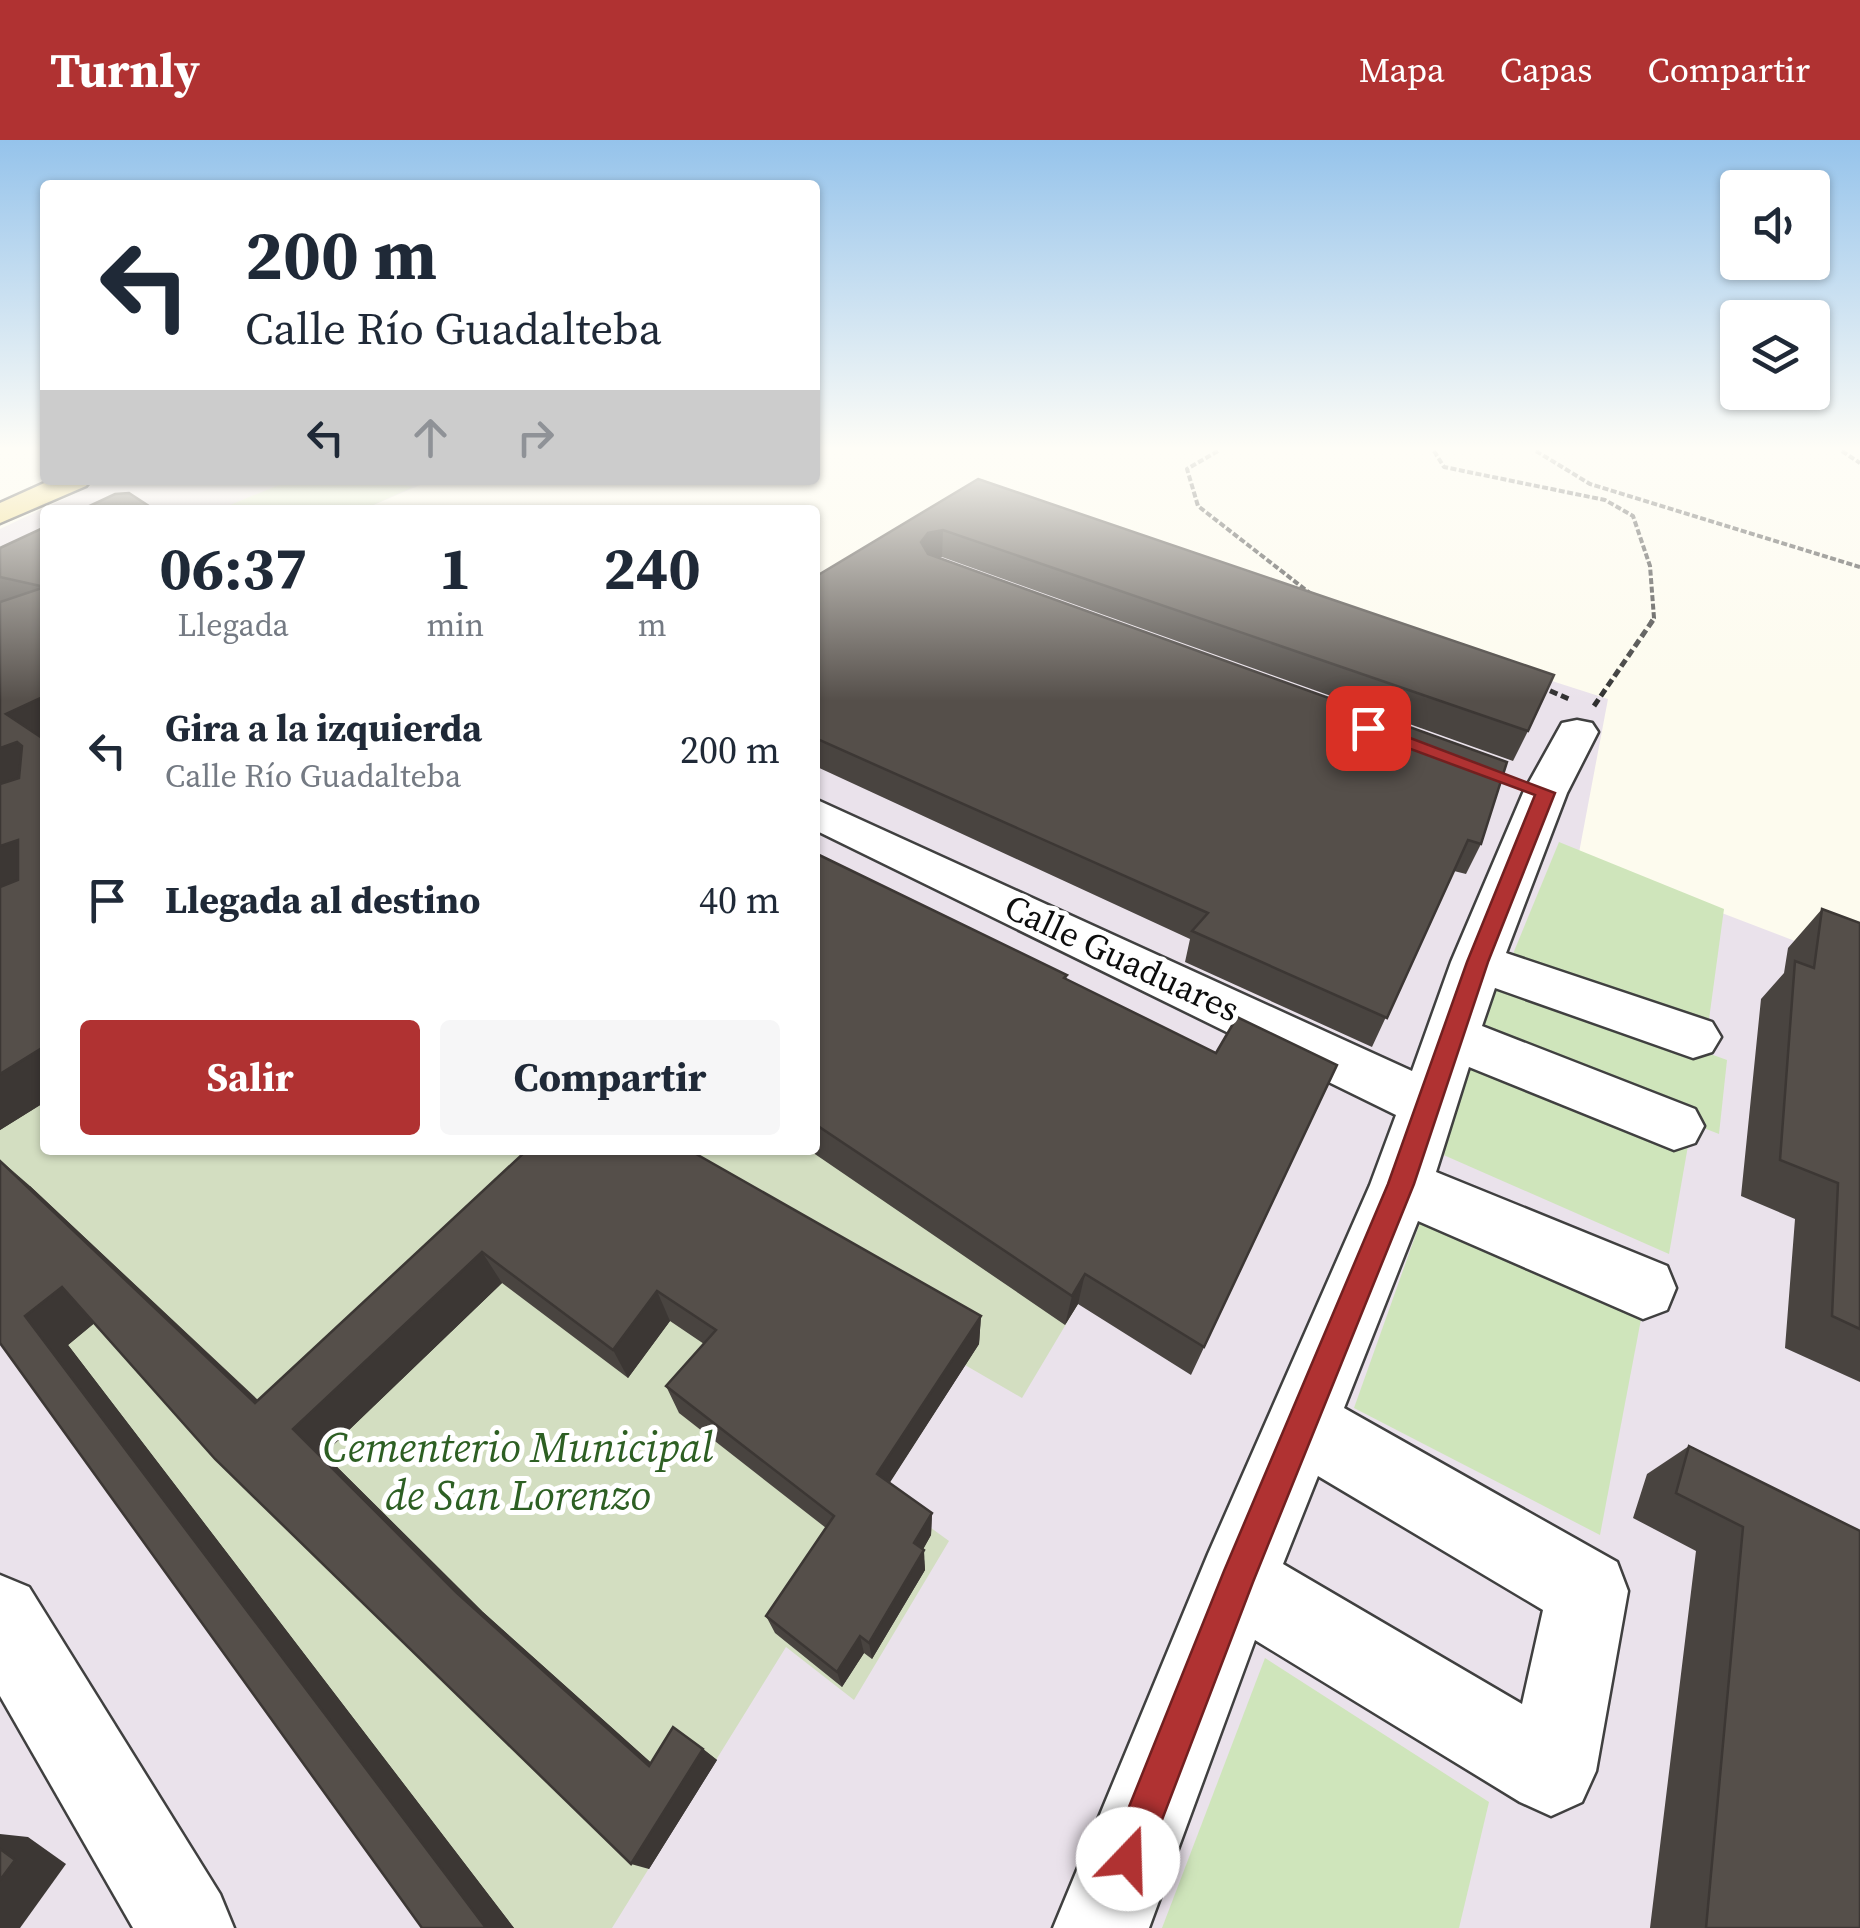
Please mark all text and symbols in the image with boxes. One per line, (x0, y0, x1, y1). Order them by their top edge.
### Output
text: Turnly (50, 37, 200, 103)
text: Mapa (1359, 46, 1445, 94)
text: Capas (1500, 46, 1593, 94)
text: Compartir (1648, 46, 1810, 94)
map controls (1720, 170, 1830, 410)
button: sound (1720, 170, 1830, 280)
text: 200 m (245, 206, 437, 302)
icon: left (80, 220, 210, 350)
text: Calle Río Guadalteba (245, 297, 662, 359)
button: layers (1720, 300, 1830, 410)
icon: left (298, 410, 353, 465)
icon: ahead (403, 410, 458, 465)
icon: right (508, 410, 563, 465)
text: 06:37 (159, 527, 307, 609)
text: 1 (439, 527, 472, 609)
text: 240 (603, 527, 701, 609)
text: Llegada (178, 603, 289, 647)
text: min (426, 603, 484, 647)
text: m (638, 603, 666, 647)
pin (1326, 686, 1411, 771)
icon: arrive (1341, 701, 1396, 756)
text: Gira a la izquierda (165, 702, 482, 754)
icon: left (80, 723, 135, 778)
text: 200 m (680, 724, 780, 776)
text: Calle Río Guadalteba (165, 754, 461, 798)
icon: arrive (80, 873, 135, 928)
text: Llegada al destino (165, 874, 481, 926)
text: 40 m (699, 874, 780, 926)
street label: Calle Guaduares (997, 883, 1247, 1033)
button: Salir (80, 1020, 420, 1135)
button: Compartir (440, 1020, 780, 1135)
park label: Cementerio Municipal de San Lorenzo (323, 1418, 714, 1524)
position arrow (1076, 1807, 1180, 1911)

